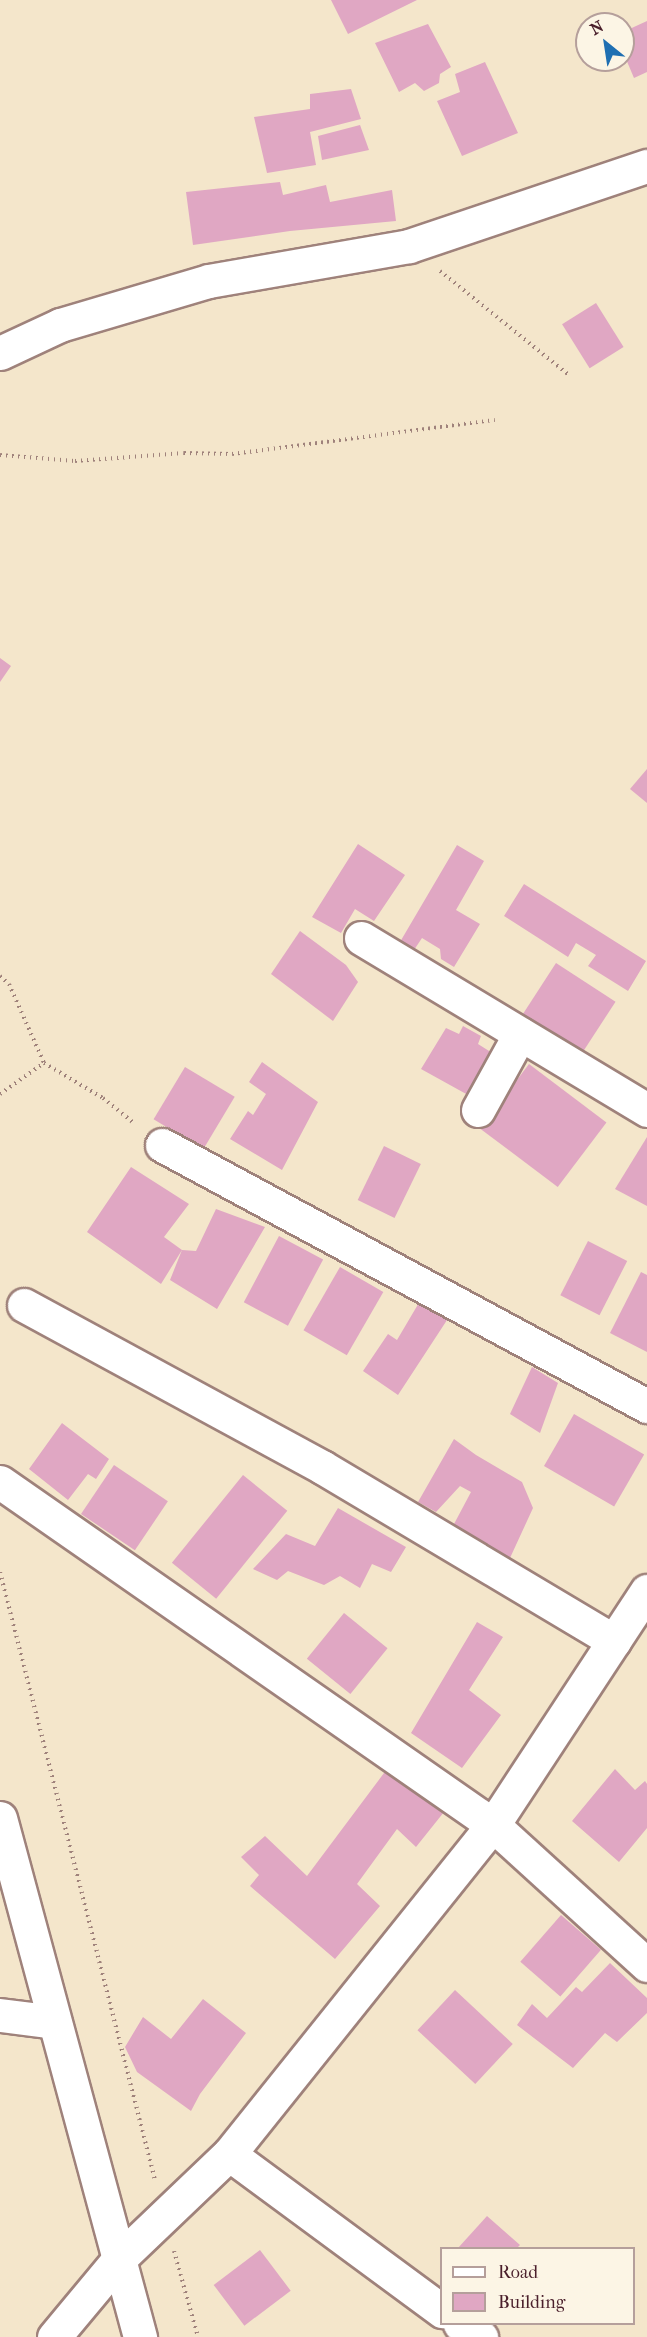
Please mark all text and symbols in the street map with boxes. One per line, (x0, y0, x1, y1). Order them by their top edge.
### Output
north arrow (575, 12, 635, 72)
text: N (587, 16, 607, 39)
legend (440, 2247, 635, 2325)
text: Road (498, 2262, 538, 2283)
text: Building (498, 2292, 565, 2313)

